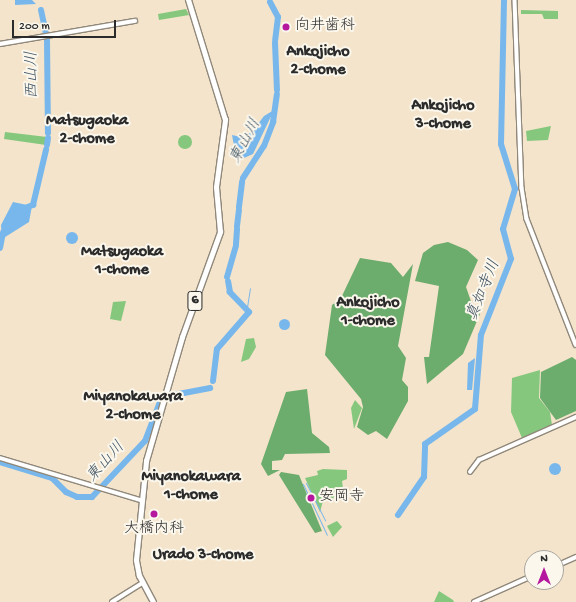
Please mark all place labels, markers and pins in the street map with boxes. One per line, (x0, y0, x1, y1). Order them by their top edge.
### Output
place label: 向井歯科 (295, 18, 355, 36)
marker: 向井歯科 (280, 21, 292, 33)
place label: 安岡寺 (319, 489, 364, 507)
marker: 安岡寺 (306, 493, 316, 503)
marker: 大橋内科 (148, 508, 160, 520)
place label: 大橋内科 (124, 521, 184, 539)

